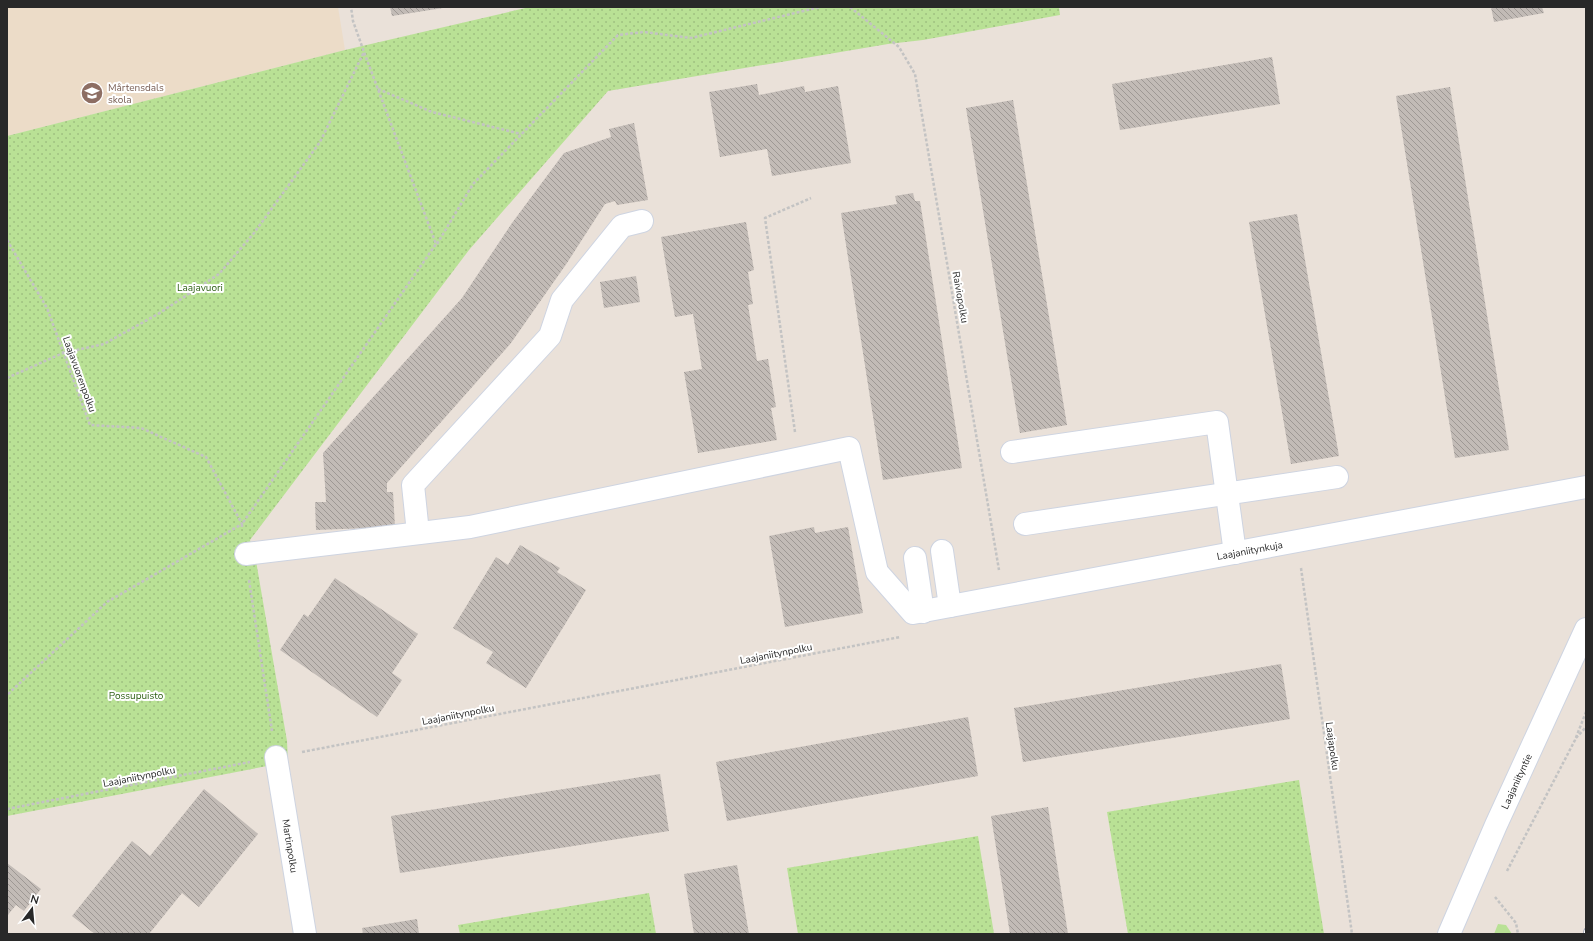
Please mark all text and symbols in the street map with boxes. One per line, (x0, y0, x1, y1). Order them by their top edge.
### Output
school or university icon: Mårtensdals skola (79, 80, 105, 106)
place label: Mårtensdals skola (108, 81, 164, 107)
street label: Raiviopolku (949, 270, 971, 324)
park label: Laajavuori (177, 281, 223, 295)
street label: Laajavuorenpolku (59, 335, 99, 414)
street label: Laajaniitynkuja (1216, 538, 1284, 564)
street label: Laajaniitynpolku (739, 640, 814, 668)
park label: Possupuisto (109, 689, 164, 703)
street label: Laajaniitynpolku (421, 701, 496, 729)
street label: Laajapolku (1322, 721, 1342, 771)
street label: Laajaniityntie (1498, 751, 1536, 812)
street label: Laajaniitynpolku (102, 763, 177, 791)
street label: Martinpolku (278, 818, 301, 874)
north arrow (12, 889, 52, 929)
text: N (29, 892, 41, 908)

